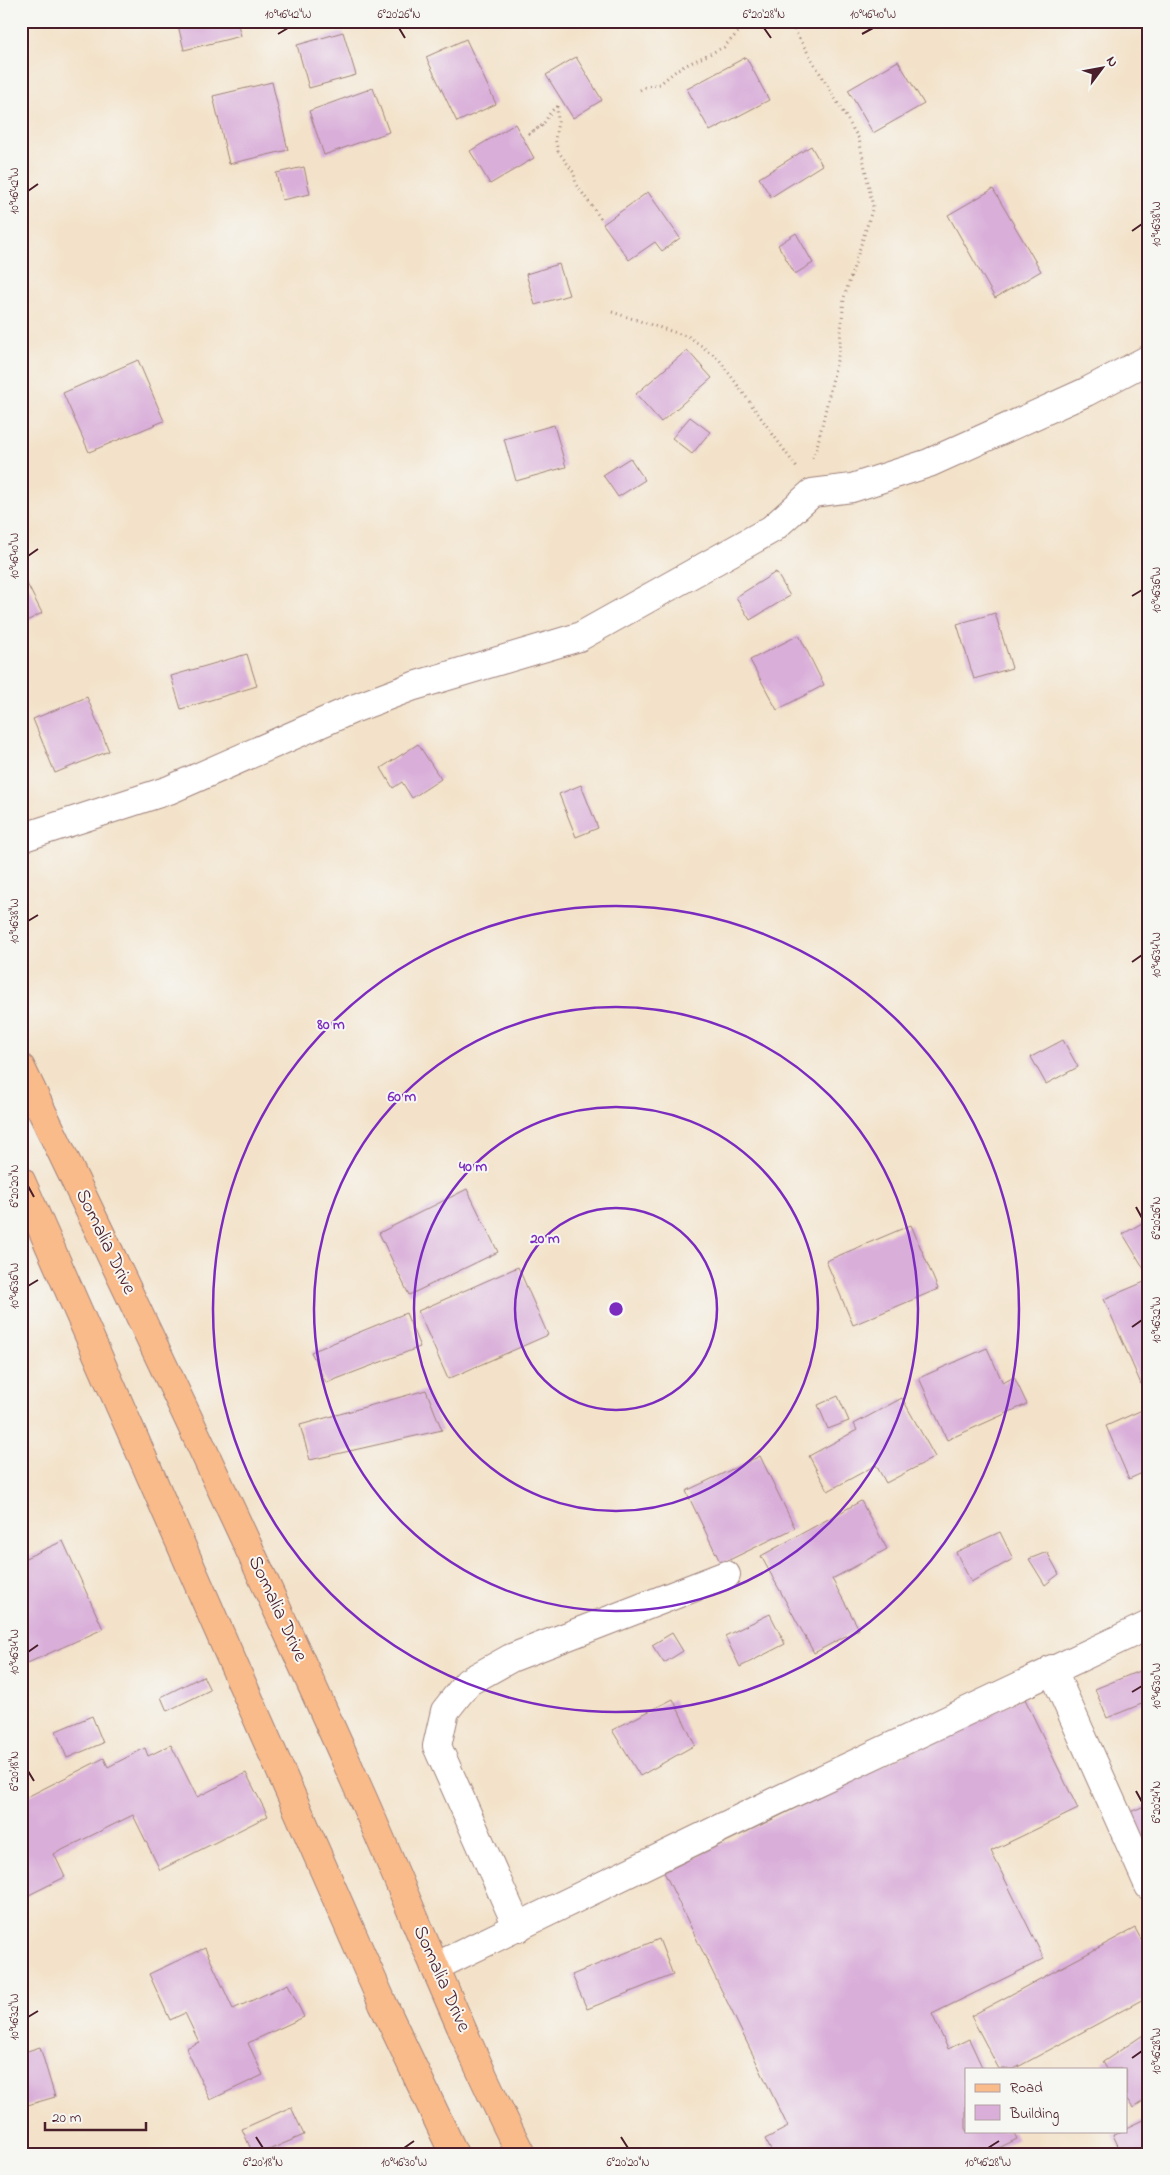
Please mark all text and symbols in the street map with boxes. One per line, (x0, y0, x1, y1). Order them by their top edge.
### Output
text: 10°46'42"W (265, 6, 311, 24)
text: 6°20'26"N (377, 6, 421, 24)
text: 6°20'28"N (743, 6, 785, 24)
text: 10°46'40"W (850, 6, 896, 24)
north arrow (1078, 42, 1128, 92)
text: N (1100, 52, 1123, 71)
text: 10°46'42"W (6, 168, 24, 214)
text: 10°46'38"W (1148, 201, 1166, 247)
text: 10°46'40"W (6, 533, 24, 579)
text: 10°46'36"W (1148, 567, 1166, 613)
text: 10°46'38"W (6, 898, 24, 944)
text: 10°46'34"W (1148, 932, 1166, 978)
text: 80 m (316, 1014, 345, 1036)
text: 60 m (387, 1086, 417, 1108)
text: 40 m (458, 1156, 487, 1178)
text: 6°20'20"N (6, 1165, 24, 1207)
street label: Somalia Drive (67, 1184, 143, 1300)
text: 6°20'26"N (1148, 1196, 1166, 1240)
text: 20 m (529, 1228, 560, 1250)
text: 10°46'36"W (6, 1263, 24, 1309)
text: 10°46'32"W (1148, 1297, 1166, 1343)
centre of rings (607, 1300, 625, 1318)
street label: Somalia Drive (240, 1551, 314, 1667)
text: 10°46'34"W (6, 1629, 24, 1675)
text: 10°46'30"W (1148, 1663, 1166, 1709)
text: 6°20'18"N (6, 1751, 24, 1791)
text: 6°20'24"N (1148, 1781, 1166, 1823)
street label: Somalia Drive (405, 1921, 477, 2037)
text: 10°46'32"W (6, 1994, 24, 2040)
text: 10°46'28"W (1148, 2028, 1166, 2074)
legend (965, 2068, 1128, 2132)
text: Road (1010, 2077, 1043, 2099)
scale bar (45, 2100, 146, 2132)
text: Building (1009, 2103, 1059, 2126)
text: 20 m (52, 2107, 82, 2129)
text: 6°20'18"N (243, 2154, 283, 2172)
text: 10°46'30"W (381, 2154, 427, 2172)
text: 6°20'20"N (607, 2154, 649, 2172)
text: 10°46'28"W (965, 2154, 1011, 2172)

